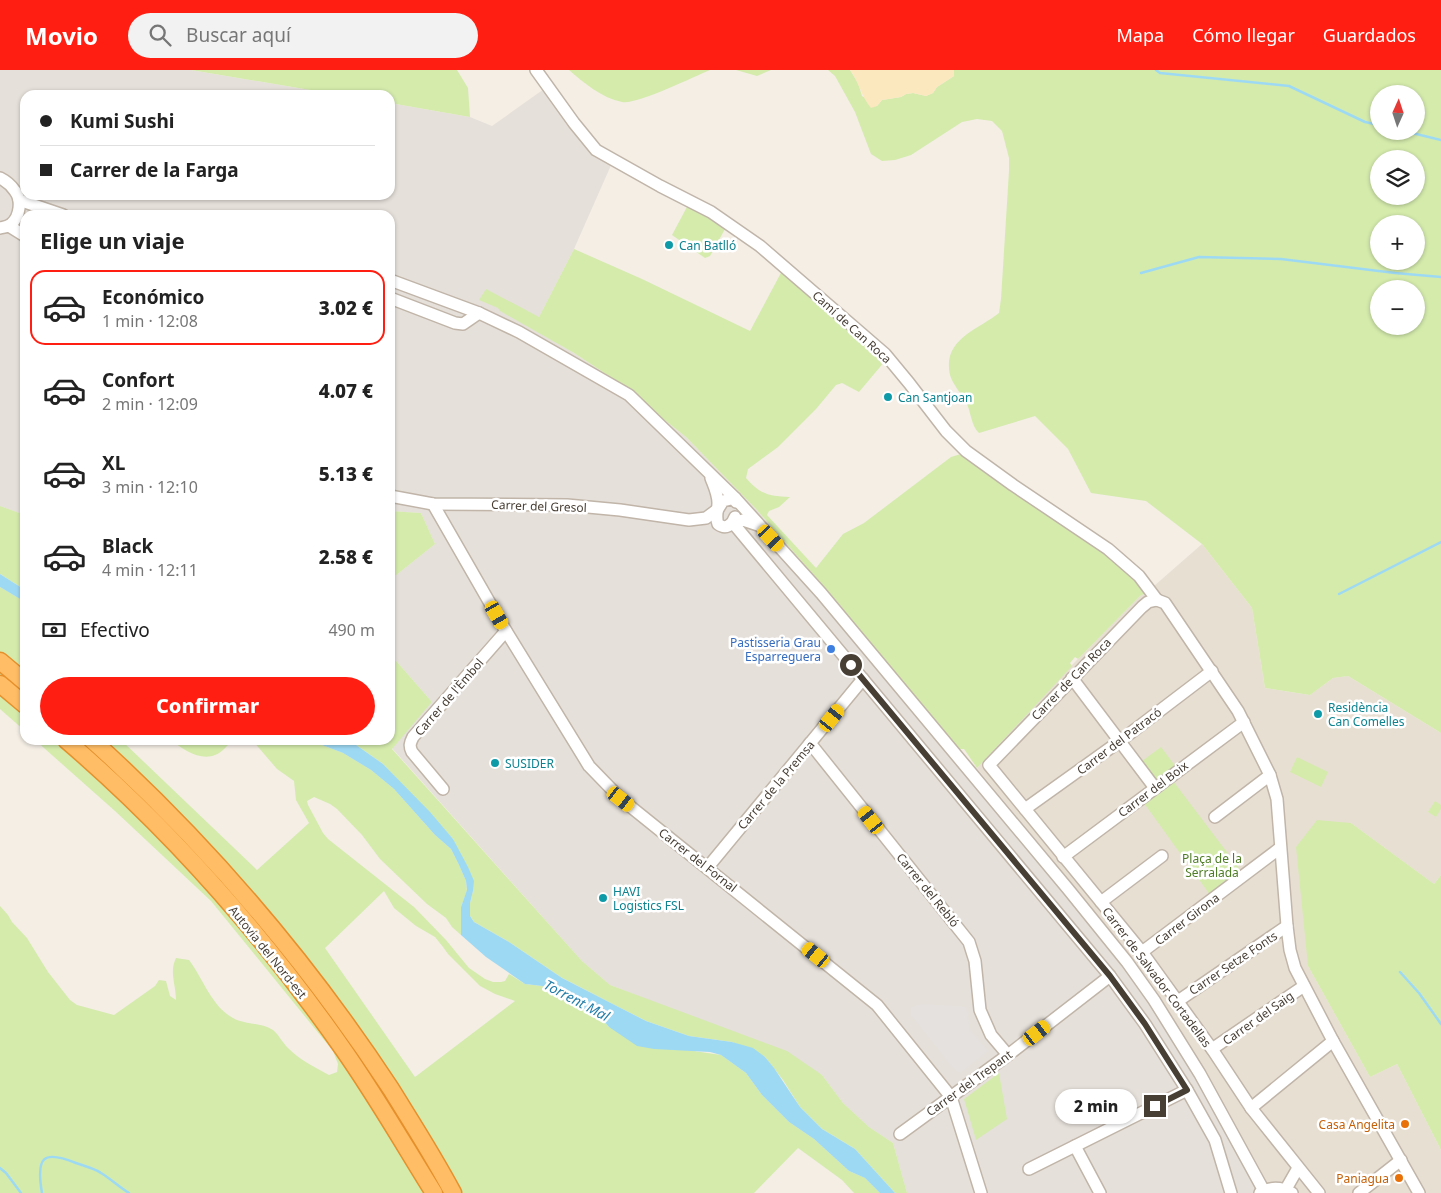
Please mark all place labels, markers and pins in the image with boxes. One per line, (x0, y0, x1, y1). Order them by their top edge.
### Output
place label: Can Batlló (679, 237, 736, 254)
marker: Can Batlló (663, 239, 675, 251)
place label: Can Santjoan (898, 389, 972, 406)
marker: Can Santjoan (882, 391, 894, 403)
place label: Pastisseria Grau Esparreguera (730, 634, 821, 665)
marker: Pastisseria Grau Esparreguera (825, 643, 837, 655)
place label: Residència Can Comelles (1328, 699, 1405, 730)
marker: Residència Can Comelles (1312, 708, 1324, 720)
place label: SUSIDER (505, 755, 554, 772)
marker: SUSIDER (489, 757, 501, 769)
place label: HAVI Logistics FSL (613, 883, 684, 914)
marker: HAVI Logistics FSL (597, 892, 609, 904)
place label: Casa Angelita (1319, 1116, 1395, 1133)
marker: Casa Angelita (1399, 1118, 1411, 1130)
place label: Paniagua (1336, 1170, 1389, 1187)
marker: Paniagua (1393, 1172, 1405, 1184)

